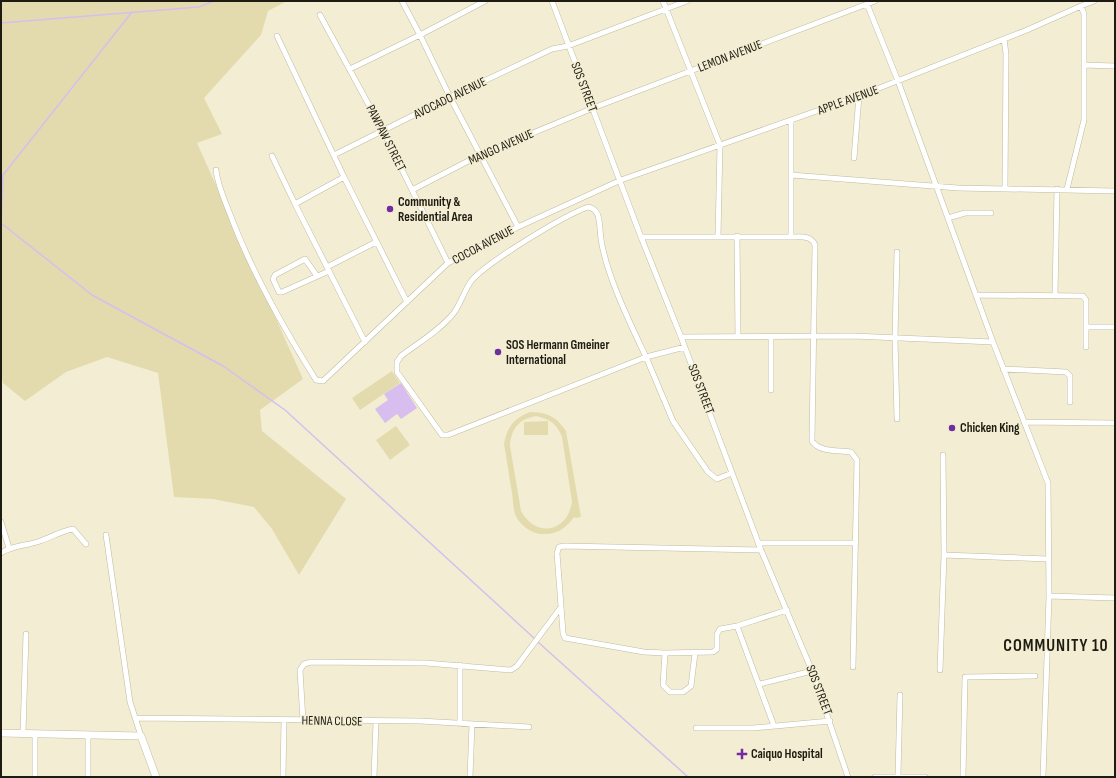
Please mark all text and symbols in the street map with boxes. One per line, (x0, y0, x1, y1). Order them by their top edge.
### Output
street label: LEMON AVENUE (695, 36, 765, 76)
street label: SOS STREET (567, 60, 601, 114)
street label: AVOCADO AVENUE (410, 74, 489, 123)
street label: APPLE AVENUE (814, 82, 881, 119)
street label: PAWPAW STREET (362, 102, 410, 174)
street label: MANGO AVENUE (466, 126, 536, 168)
place label: Community & Residential Area (398, 194, 473, 225)
marker: Community & Residential Area (385, 204, 395, 214)
street label: COCOA AVENUE (449, 222, 517, 268)
place label: SOS Hermann Gmeiner International (506, 337, 609, 368)
marker: SOS Hermann Gmeiner International (493, 347, 503, 357)
street label: SOS STREET (684, 362, 718, 416)
place label: Chicken King (960, 420, 1020, 436)
marker: Chicken King (947, 423, 957, 433)
district label: COMMUNITY 10 (1003, 636, 1109, 656)
street label: SOS STREET (802, 663, 836, 717)
street label: HENNA CLOSE (301, 712, 363, 730)
place label: Caiquo Hospital (751, 746, 823, 762)
marker: Caiquo Hospital (736, 748, 748, 760)

